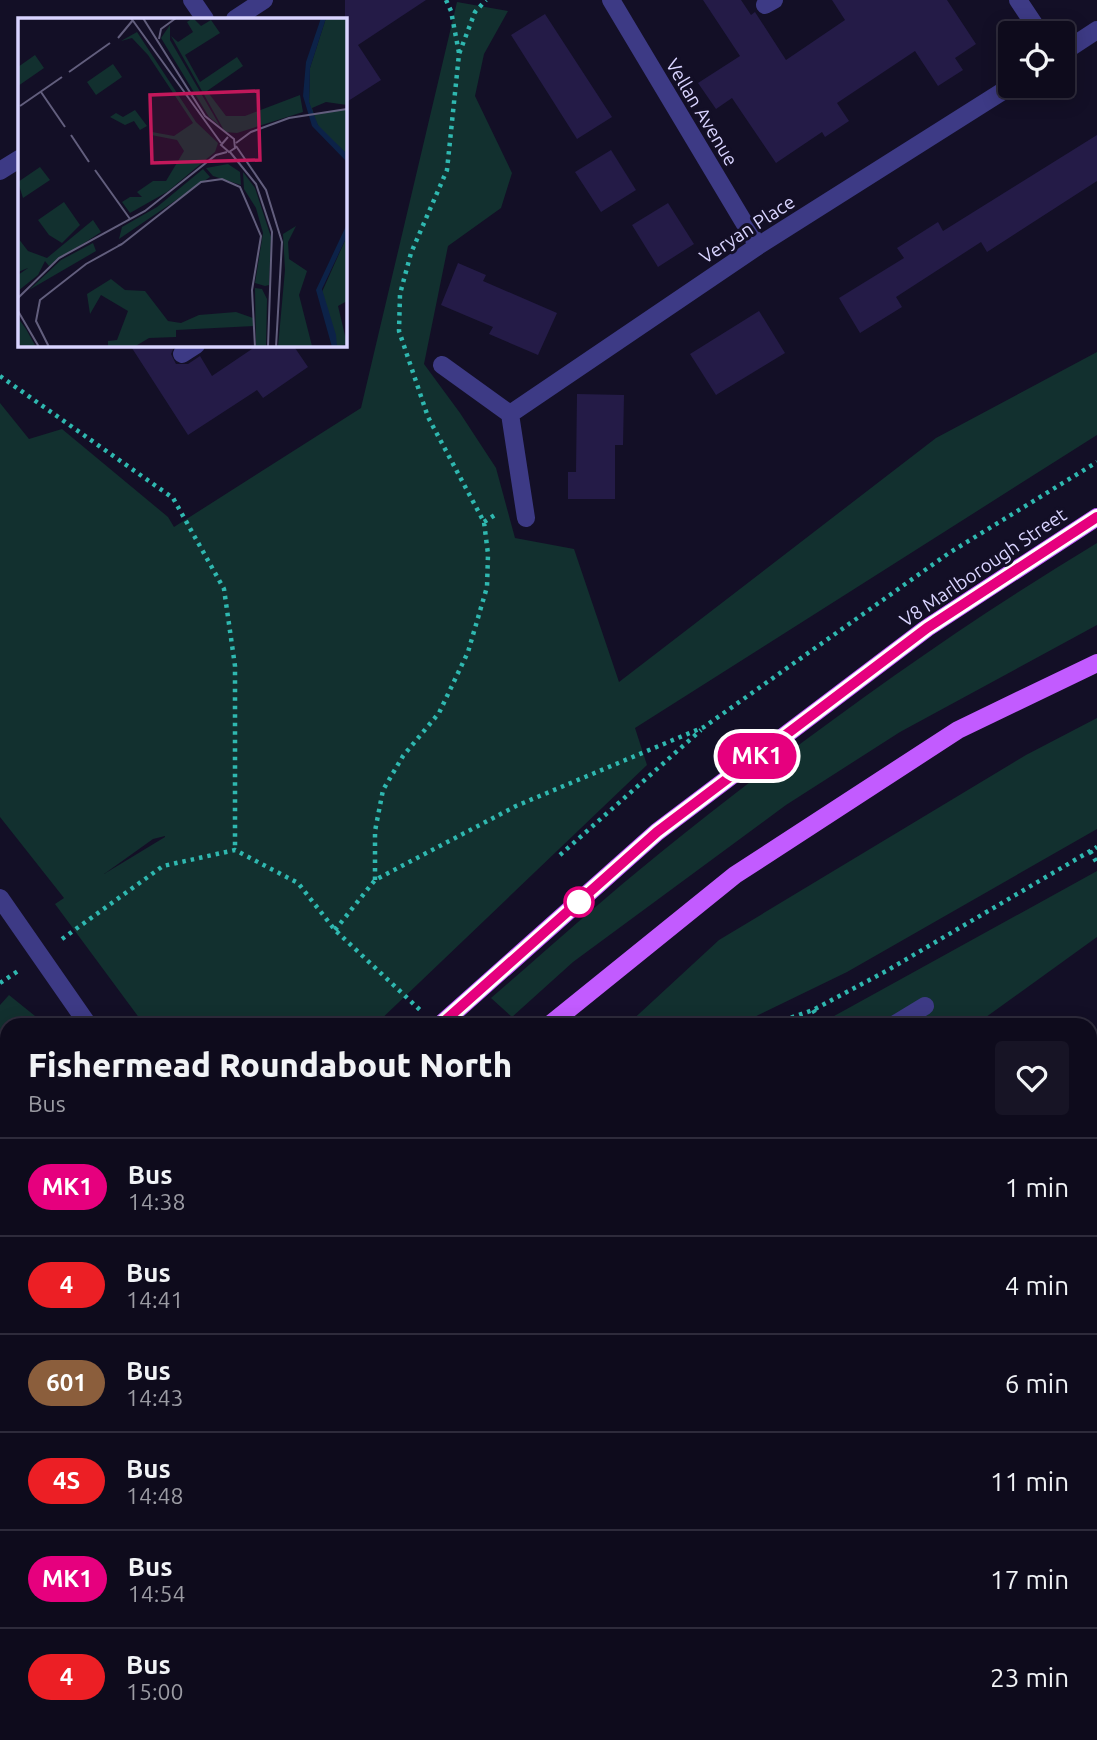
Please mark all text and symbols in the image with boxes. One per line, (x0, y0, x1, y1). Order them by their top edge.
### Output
inset map (18, 18, 346, 346)
map controls (998, 21, 1075, 98)
button: locate (998, 21, 1075, 98)
street label: Vellan Avenue (661, 55, 743, 169)
street label: Veryan Place (695, 190, 799, 268)
street label: V8 Marlborough Street (896, 503, 1071, 631)
line badge: MK1 (717, 733, 797, 779)
text: MK1 (732, 742, 782, 769)
unlabelled marker (564, 887, 594, 917)
button: heart (995, 1041, 1069, 1115)
text: Fishermead Roundabout North (28, 1046, 512, 1083)
text: Bus (28, 1091, 66, 1116)
text: Bus (128, 1160, 173, 1189)
text: MK1 (42, 1173, 93, 1200)
text: 1 min (1005, 1173, 1069, 1202)
text: 14:38 (128, 1189, 185, 1214)
text: Bus (126, 1258, 171, 1287)
text: 4 (60, 1271, 73, 1298)
text: 4 min (1005, 1271, 1069, 1300)
text: 14:41 (126, 1287, 184, 1312)
text: Bus (126, 1356, 171, 1385)
text: 601 (46, 1369, 87, 1396)
text: 6 min (1005, 1369, 1069, 1398)
text: 14:43 (126, 1385, 184, 1410)
text: Bus (126, 1454, 171, 1483)
text: 4S (53, 1467, 80, 1494)
text: 11 min (990, 1467, 1069, 1496)
text: 14:48 (126, 1483, 184, 1508)
text: Bus (128, 1552, 173, 1581)
text: MK1 (42, 1565, 93, 1592)
text: 17 min (990, 1565, 1069, 1594)
text: 14:54 (128, 1581, 185, 1606)
text: Bus (126, 1650, 171, 1679)
text: 4 (60, 1663, 73, 1690)
text: 23 min (990, 1663, 1069, 1692)
text: 15:00 (126, 1679, 184, 1704)

